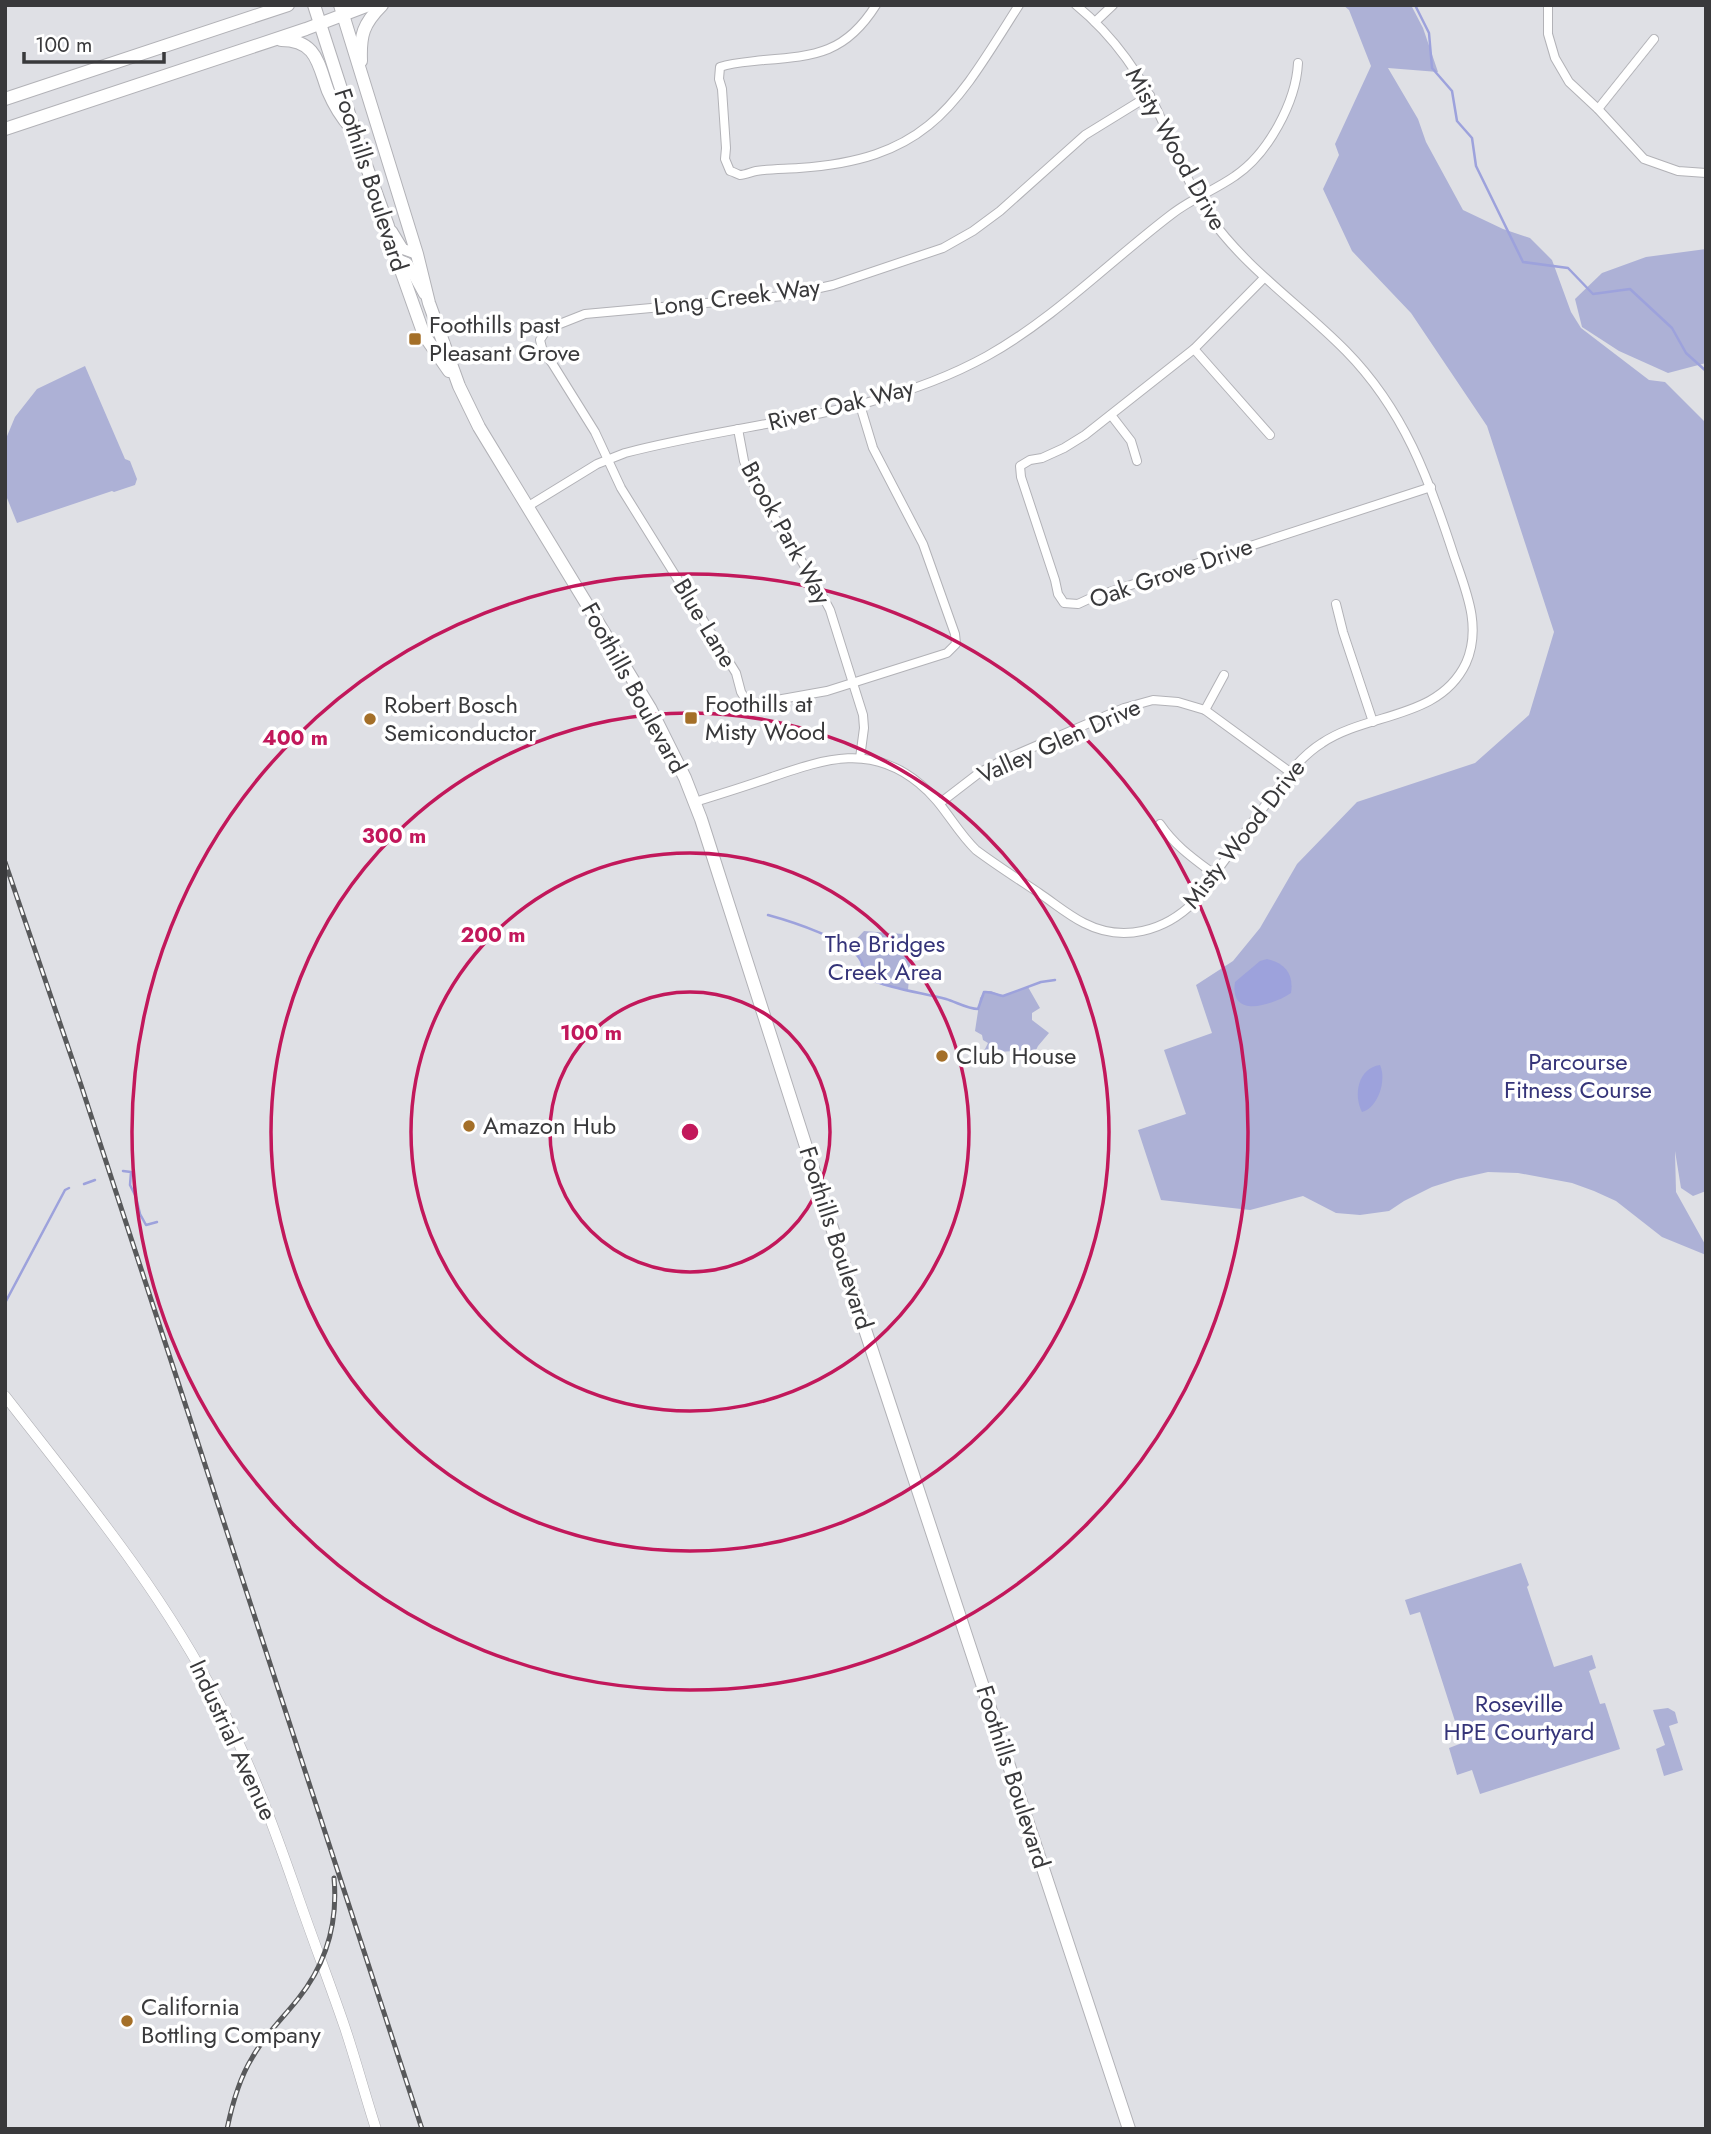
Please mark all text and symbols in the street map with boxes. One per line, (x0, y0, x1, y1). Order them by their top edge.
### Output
scale bar (24, 21, 164, 65)
text: 100 m (35, 30, 92, 60)
street label: Misty Wood Drive (1117, 61, 1236, 236)
street label: Foothills Boulevard (325, 84, 418, 276)
street label: Long Creek Way (652, 269, 823, 324)
place label: Foothills past Pleasant Grove (429, 307, 580, 370)
marker: Foothills past Pleasant Grove (407, 331, 423, 347)
street label: River Oak Way (764, 369, 918, 440)
street label: Brook Park Way (733, 455, 840, 611)
street label: Oak Grove Drive (1084, 528, 1257, 617)
street label: Blue Lane (665, 572, 746, 674)
street label: Foothills Boulevard (573, 596, 696, 780)
place label: Foothills at Misty Wood (705, 686, 826, 749)
place label: Robert Bosch Semiconductor (384, 687, 537, 750)
street label: Valley Glen Drive (972, 689, 1146, 792)
marker: Foothills at Misty Wood (683, 710, 699, 726)
marker: Robert Bosch Semiconductor (362, 711, 378, 727)
text: 400 m (262, 723, 328, 753)
street label: Misty Wood Drive (1174, 752, 1313, 916)
text: 300 m (362, 821, 426, 851)
text: 200 m (460, 920, 526, 950)
park label: The Bridges Creek Area (825, 926, 945, 989)
text: 100 m (560, 1018, 622, 1048)
place label: Club House (956, 1038, 1076, 1073)
park label: Parcourse Fitness Course (1504, 1044, 1652, 1107)
marker: Club House (934, 1048, 950, 1064)
place label: Amazon Hub (483, 1108, 616, 1143)
marker: Amazon Hub (461, 1118, 477, 1134)
centre of rings (678, 1120, 702, 1144)
street label: Foothills Boulevard (790, 1142, 883, 1334)
street label: Industrial Avenue (181, 1654, 286, 1826)
street label: Foothills Boulevard (967, 1681, 1060, 1873)
park label: Roseville HPE Courtyard (1444, 1686, 1594, 1749)
place label: California Bottling Company (141, 1989, 321, 2052)
marker: California Bottling Company (119, 2013, 135, 2029)

